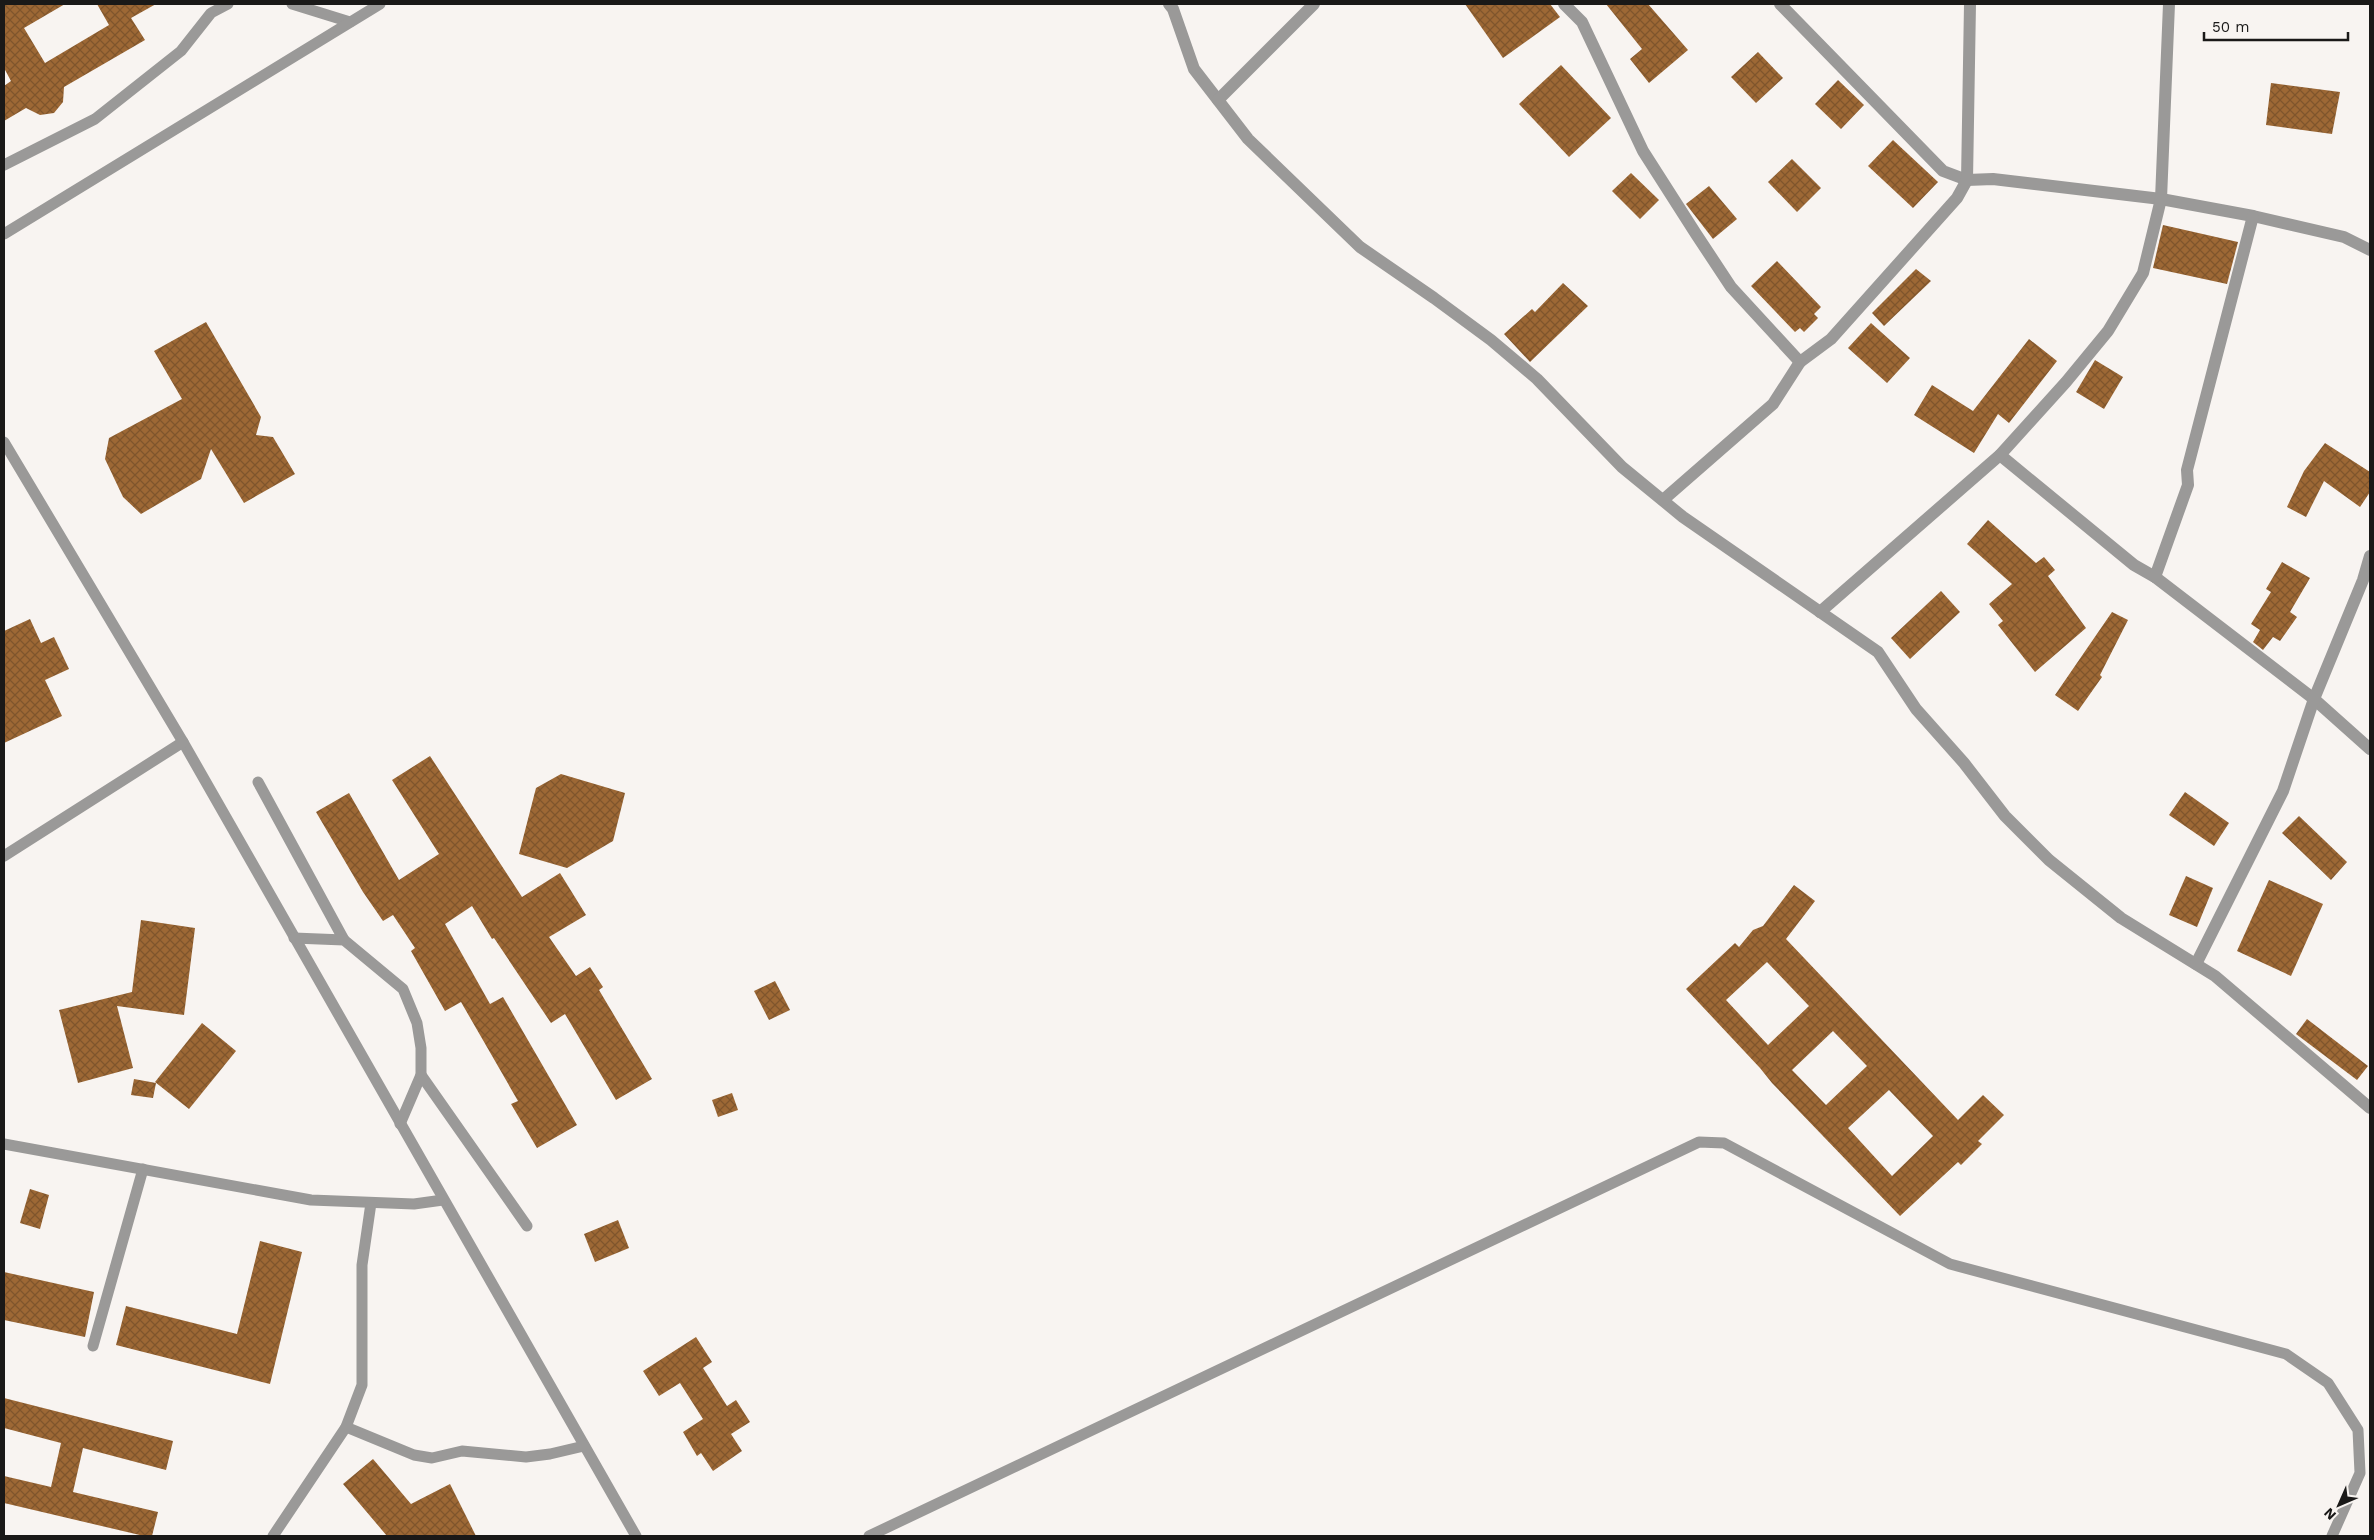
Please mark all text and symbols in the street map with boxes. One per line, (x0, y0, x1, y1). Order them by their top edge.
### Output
scale bar (2204, 10, 2348, 42)
text: 50 m (2212, 18, 2249, 36)
north arrow (2314, 1480, 2364, 1530)
text: N (2320, 1505, 2339, 1524)

